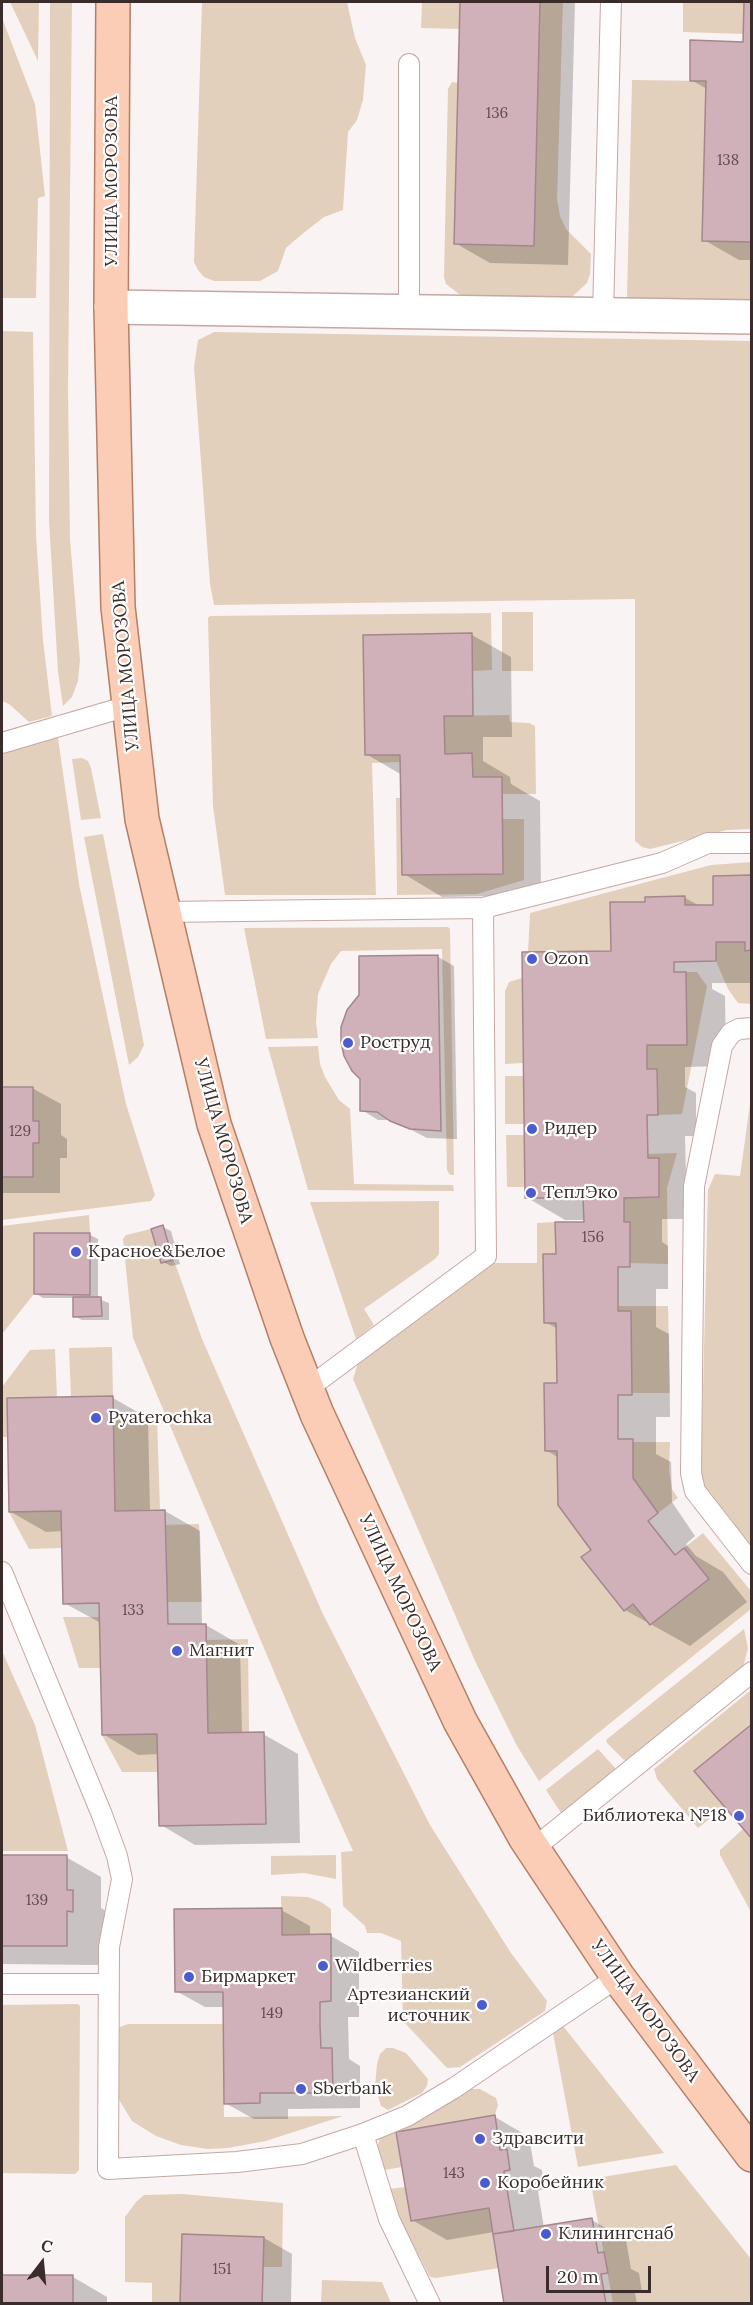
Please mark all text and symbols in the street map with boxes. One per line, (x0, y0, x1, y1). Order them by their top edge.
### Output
street label: УЛИЦА МОРОЗОВА (101, 96, 123, 266)
house number: 136 (486, 105, 508, 123)
house number: 138 (717, 152, 739, 170)
street label: УЛИЦА МОРОЗОВА (108, 580, 144, 752)
place label: Ozon (544, 948, 589, 970)
marker: Ozon (525, 952, 539, 966)
place label: Роструд (360, 1032, 431, 1054)
marker: Роструд (341, 1036, 355, 1050)
street label: УЛИЦА МОРОЗОВА (189, 1056, 257, 1226)
place label: Ридер (544, 1118, 597, 1140)
marker: Ридер (525, 1122, 539, 1136)
house number: 129 (9, 1123, 31, 1141)
place label: ТеплЭко (543, 1182, 618, 1204)
marker: ТеплЭко (524, 1186, 538, 1200)
house number: 156 (582, 1229, 604, 1247)
place label: Красное&Белое (88, 1241, 226, 1263)
marker: Красное&Белое (69, 1245, 83, 1259)
place label: Pyaterochka (108, 1407, 212, 1429)
marker: Pyaterochka (89, 1411, 103, 1425)
street label: УЛИЦА МОРОЗОВА (354, 1511, 446, 1675)
house number: 133 (122, 1602, 144, 1620)
place label: Магнит (189, 1640, 254, 1662)
marker: Магнит (170, 1644, 184, 1658)
place label: Библиотека №18 (582, 1805, 727, 1827)
marker: Библиотека №18 (732, 1809, 746, 1823)
house number: 139 (26, 1892, 48, 1910)
street label: УЛИЦА МОРОЗОВА (586, 1936, 704, 2086)
place label: Wildberries (335, 1955, 432, 1977)
marker: Wildberries (316, 1959, 330, 1973)
place label: Бирмаркет (201, 1966, 296, 1988)
marker: Бирмаркет (182, 1970, 196, 1984)
place label: Артезианский источник (347, 1984, 470, 2026)
marker: Артезианский источник (475, 1998, 489, 2012)
house number: 149 (261, 2005, 283, 2023)
place label: Sberbank (313, 2078, 392, 2100)
marker: Sberbank (294, 2082, 308, 2096)
place label: Здравсити (492, 2128, 584, 2150)
marker: Здравсити (473, 2132, 487, 2146)
house number: 143 (443, 2165, 465, 2183)
place label: Коробейник (497, 2172, 604, 2194)
marker: Коробейник (478, 2176, 492, 2190)
place label: Клинингснаб (558, 2223, 674, 2245)
marker: Клинингснаб (539, 2227, 553, 2241)
north arrow (12, 2233, 72, 2293)
text: С (39, 2235, 55, 2257)
scale bar (549, 2254, 654, 2292)
house number: 151 (212, 2261, 232, 2279)
text: 20 m (557, 2265, 599, 2288)

